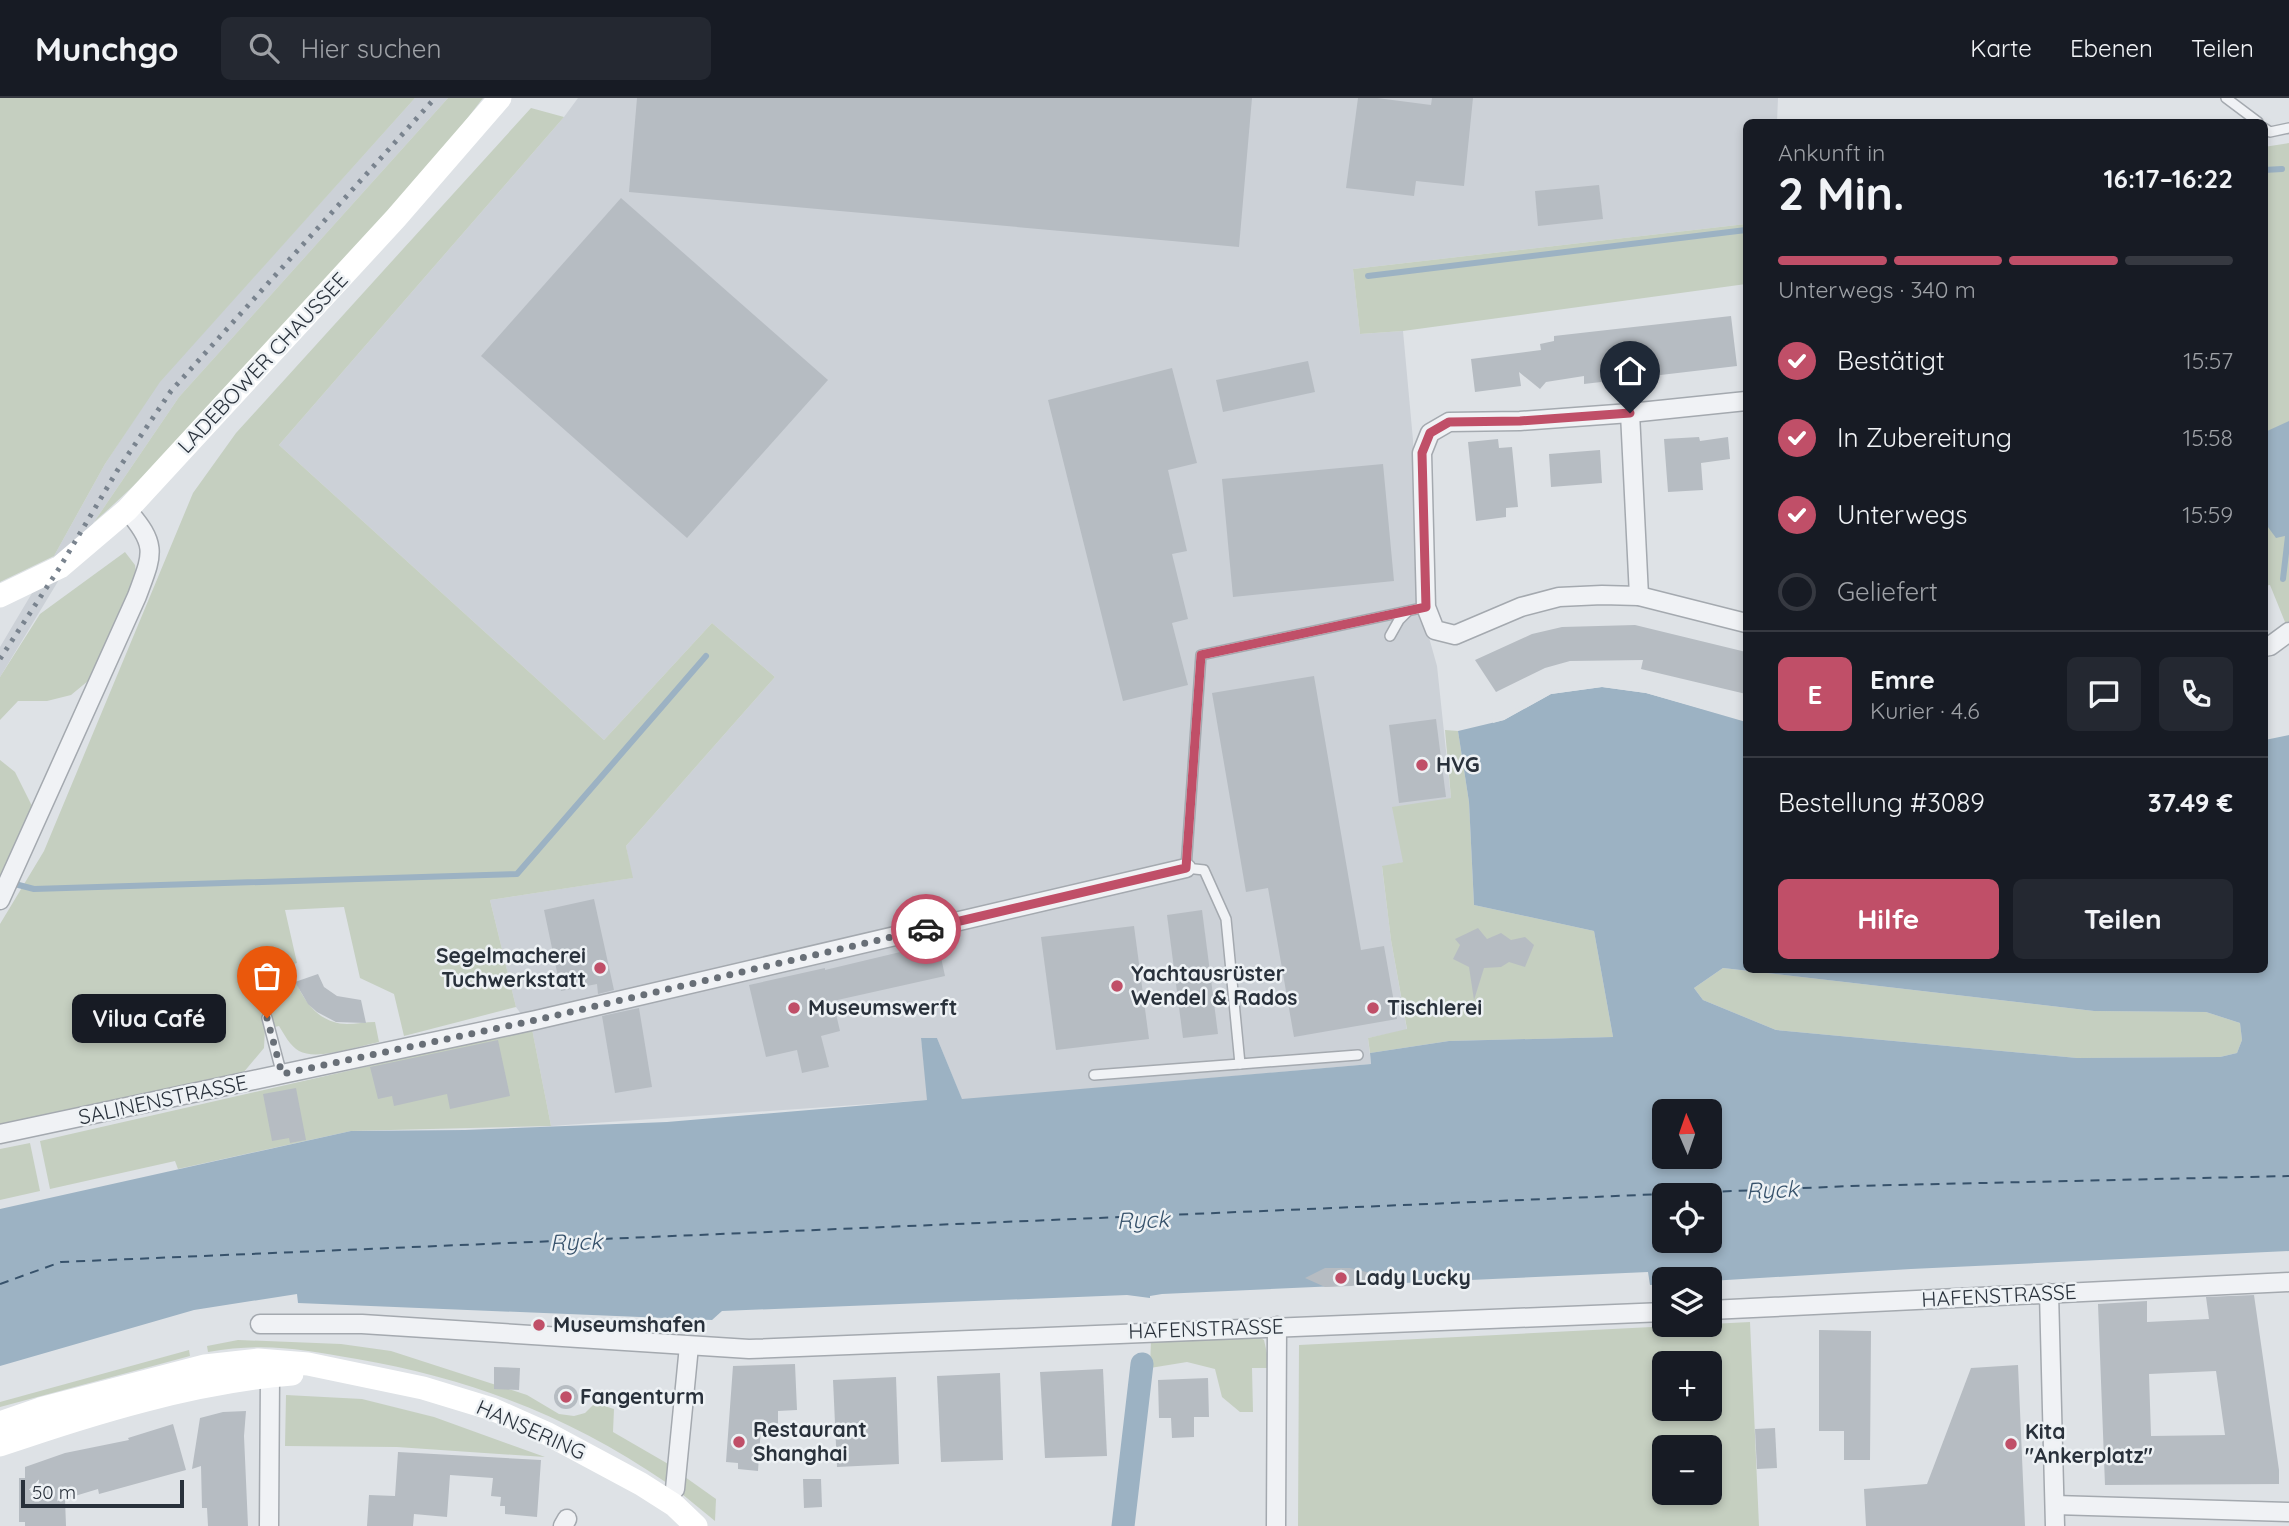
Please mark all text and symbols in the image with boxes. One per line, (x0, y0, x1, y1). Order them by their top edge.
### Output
search box (221, 17, 711, 80)
text: Munchgo (35, 28, 179, 69)
icon: search (245, 29, 283, 67)
text: Hier suchen (301, 32, 442, 65)
text: Karte (1970, 33, 2032, 63)
text: Ebenen (2070, 33, 2153, 63)
text: Teilen (2191, 33, 2254, 63)
text: Ankunft in (1778, 138, 1885, 167)
text: 16:17–16:22 (2103, 162, 2233, 195)
text: 2 Min. (1778, 164, 1904, 222)
street label: LADEBOWER CHAUSSEE (172, 266, 353, 458)
text: Unterwegs · 340 m (1778, 275, 1976, 304)
pin (1600, 341, 1660, 413)
icon: check (1778, 342, 1816, 380)
text: Bestätigt (1837, 344, 1945, 377)
text: 15:57 (2183, 346, 2233, 375)
icon: home (1611, 352, 1649, 390)
icon: check (1778, 419, 1816, 457)
text: In Zubereitung (1837, 421, 2012, 454)
text: 15:58 (2183, 423, 2233, 452)
icon: check (1778, 496, 1816, 534)
text: Unterwegs (1837, 498, 1968, 531)
text: 15:59 (2182, 500, 2233, 529)
text: Geliefert (1837, 575, 1938, 608)
button: chat (2067, 657, 2141, 731)
button: phone (2159, 657, 2233, 731)
text: Emre (1870, 663, 1935, 696)
text: E (1808, 678, 1822, 711)
text: Kurier · 4.6 (1870, 696, 1980, 725)
place label: HVG (1436, 751, 1480, 777)
marker: HVG (1414, 757, 1430, 773)
text: Bestellung #3089 (1778, 786, 1985, 819)
text: 37.49 € (2148, 786, 2233, 819)
button: Hilfe (1778, 879, 1999, 959)
button: Teilen (2013, 879, 2233, 959)
courier (891, 894, 961, 964)
icon: car (907, 910, 945, 948)
place label: Segelmacherei Tuchwerkstatt (436, 942, 586, 992)
pin (237, 946, 297, 1018)
icon: bag (248, 957, 286, 995)
marker: Segelmacherei Tuchwerkstatt (592, 960, 608, 976)
place label: Yachtausrüster Wendel & Rados (1131, 960, 1297, 1010)
marker: Yachtausrüster Wendel & Rados (1109, 978, 1125, 994)
callout: Vilua Café (71, 993, 225, 1042)
place label: Museumswerft (808, 994, 957, 1020)
place label: Tischlerei (1387, 994, 1482, 1020)
marker: Museumswerft (786, 1000, 802, 1016)
marker: Tischlerei (1365, 1000, 1381, 1016)
text: Vilua Café (92, 1004, 206, 1033)
street label: SALINENSTRASSE (76, 1068, 250, 1130)
north arrow (1652, 1099, 1722, 1169)
map controls (1652, 1099, 1722, 1505)
water label: Ryck (1745, 1174, 1801, 1205)
button: locate (1652, 1183, 1722, 1253)
water label: Ryck (1116, 1204, 1171, 1235)
water label: Ryck (549, 1226, 604, 1257)
place label: Lady Lucky (1355, 1264, 1471, 1290)
button: layers (1652, 1267, 1722, 1337)
marker: Lady Lucky (1333, 1270, 1349, 1286)
street label: HAFENSTRASSE (1921, 1278, 2077, 1312)
place label: Museumshafen (553, 1311, 706, 1337)
street label: HAFENSTRASSE (1128, 1312, 1284, 1344)
marker: Museumshafen (531, 1317, 547, 1333)
button: + (1652, 1351, 1722, 1421)
place label: Fangenturm (580, 1383, 704, 1409)
marker: Fangenturm (558, 1389, 574, 1405)
street label: HANSERING (473, 1393, 590, 1465)
place label: Restaurant Shanghai (753, 1416, 867, 1466)
place label: Kita "Ankerplatz" (2025, 1418, 2153, 1468)
marker: Restaurant Shanghai (731, 1434, 747, 1450)
button: − (1652, 1435, 1722, 1505)
marker: Kita "Ankerplatz" (2003, 1436, 2019, 1452)
scale bar (21, 1477, 184, 1509)
text: 50 m (32, 1480, 76, 1504)

